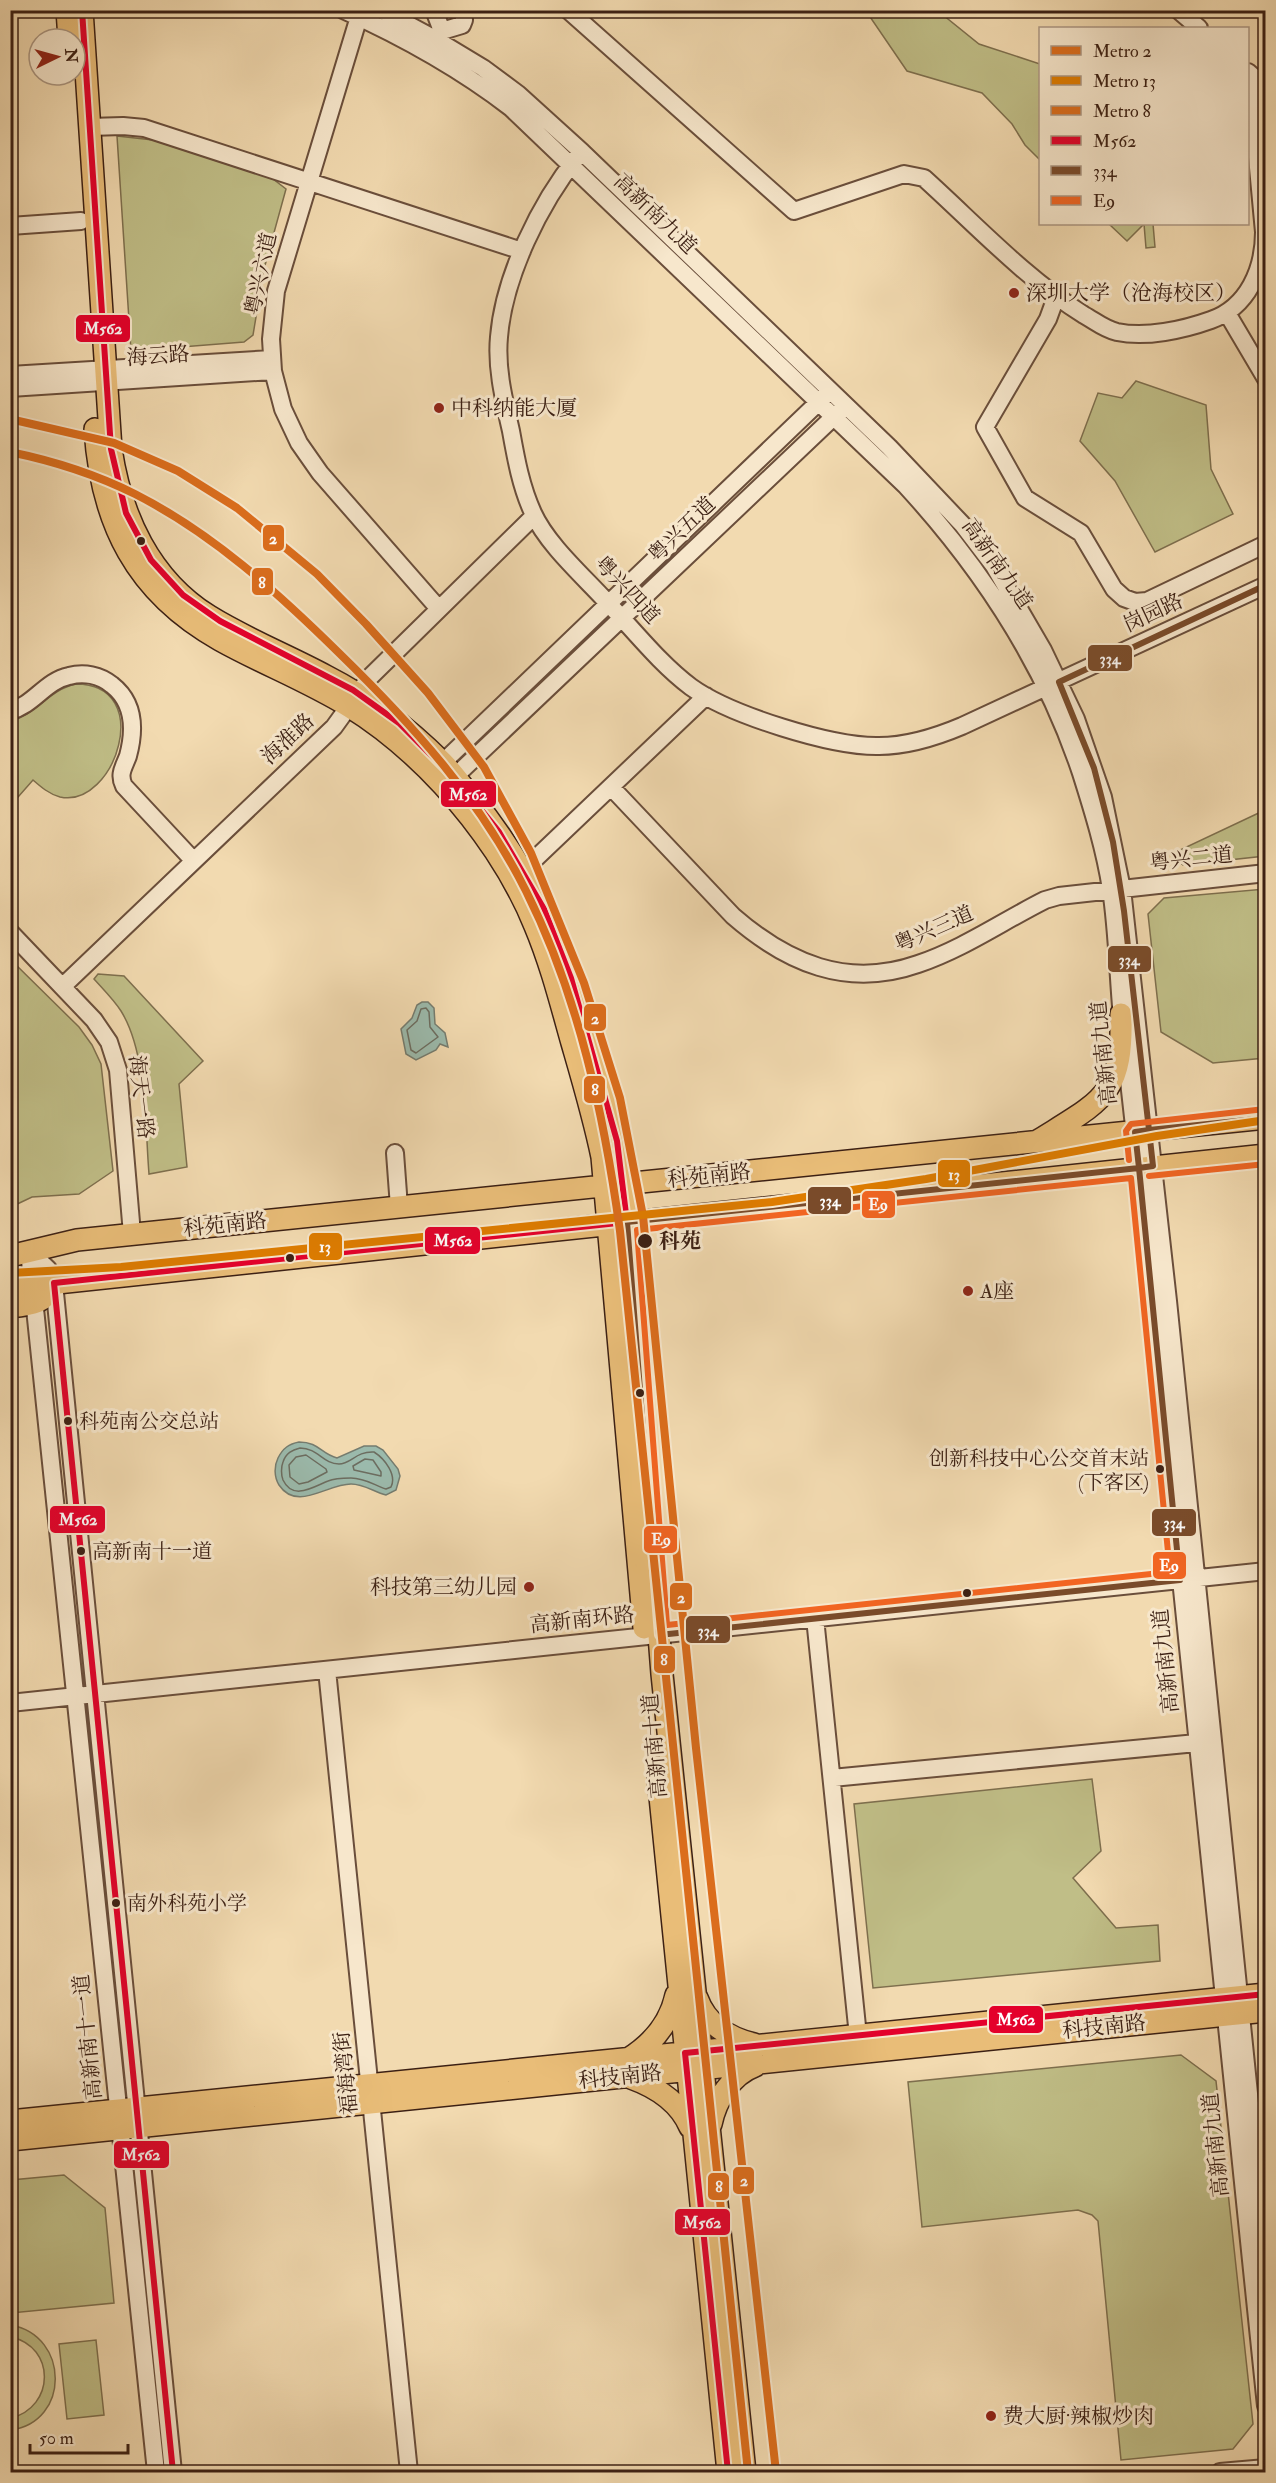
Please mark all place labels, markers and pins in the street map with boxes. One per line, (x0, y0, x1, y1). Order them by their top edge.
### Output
place label: 深圳大学（沧海校区） (1026, 280, 1236, 307)
marker: 深圳大学（沧海校区） (1007, 286, 1021, 300)
place label: 中科纳能大厦 (451, 395, 577, 422)
marker: 中科纳能大厦 (432, 401, 446, 415)
unlabelled marker (135, 535, 147, 547)
place label: 科苑 (659, 1228, 701, 1255)
marker: 科苑 (636, 1232, 654, 1250)
unlabelled marker (284, 1252, 296, 1264)
place label: A座 (979, 1278, 1014, 1305)
marker: A座 (961, 1284, 975, 1298)
unlabelled marker (634, 1387, 646, 1399)
place label: 科苑南公交总站 (79, 1409, 219, 1434)
marker: 科苑南公交总站 (62, 1415, 74, 1427)
place label: 创新科技中心公交首末站 (下客区) (929, 1446, 1149, 1495)
marker: 创新科技中心公交首末站 (下客区) (1154, 1463, 1166, 1475)
place label: 高新南十一道 (92, 1539, 212, 1564)
marker: 高新南十一道 (75, 1545, 87, 1557)
place label: 科技第三幼儿园 (370, 1574, 517, 1601)
marker: 科技第三幼儿园 (522, 1580, 536, 1594)
unlabelled marker (961, 1587, 973, 1599)
place label: 南外科苑小学 (127, 1891, 247, 1916)
marker: 南外科苑小学 (110, 1897, 122, 1909)
place label: 费大厨·辣椒炒肉 (1003, 2403, 1154, 2430)
marker: 费大厨·辣椒炒肉 (984, 2409, 998, 2423)

